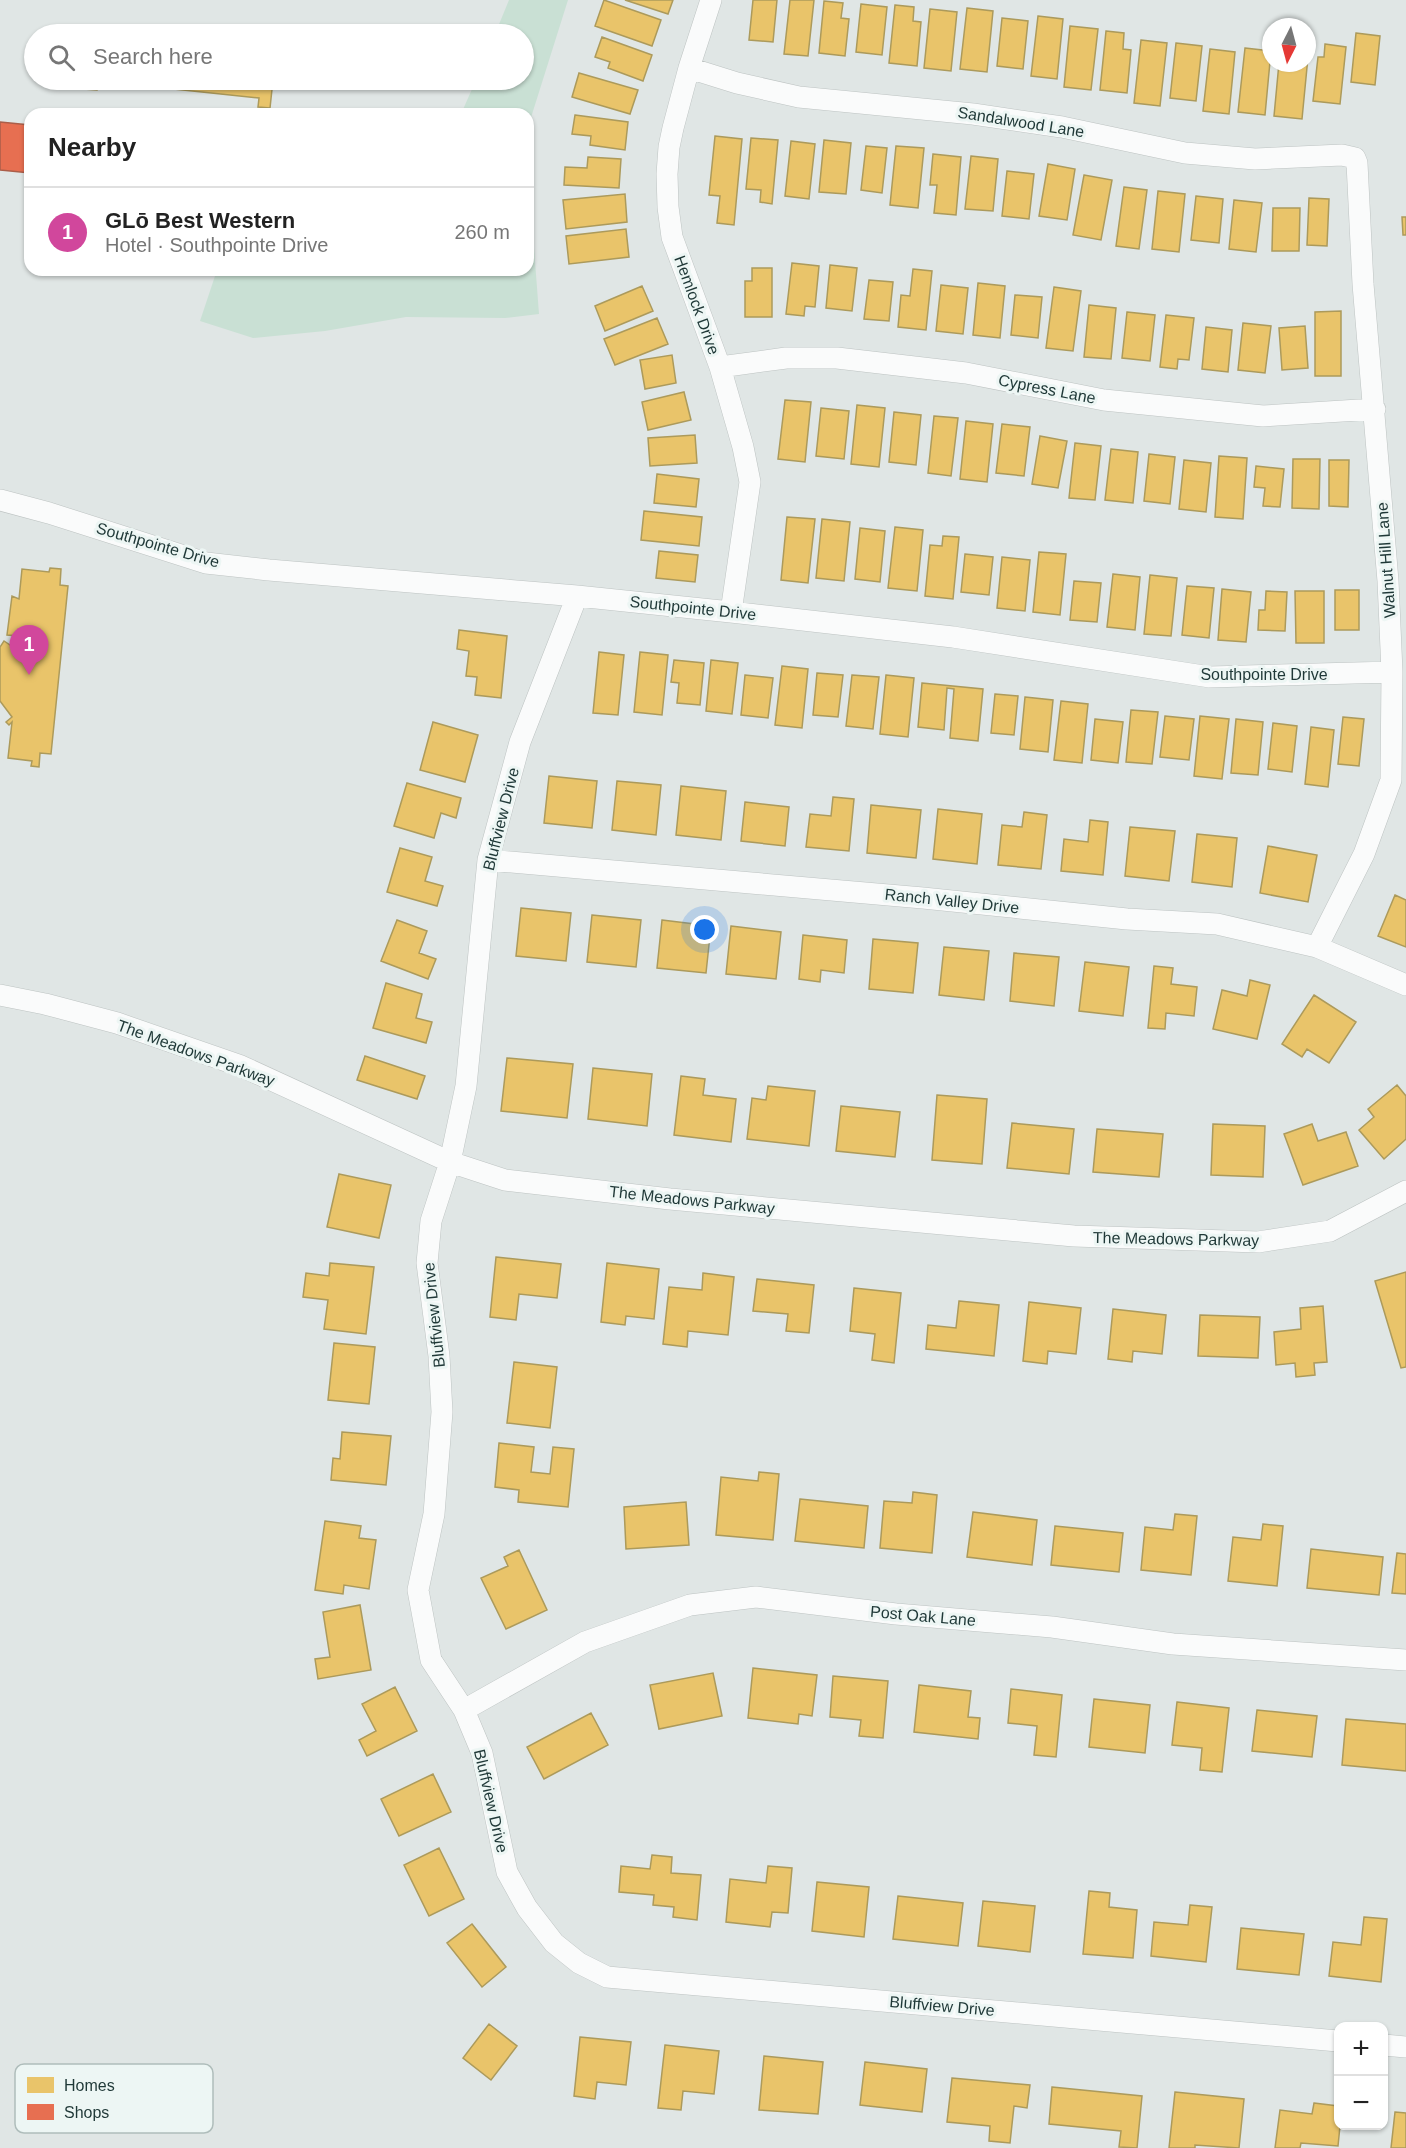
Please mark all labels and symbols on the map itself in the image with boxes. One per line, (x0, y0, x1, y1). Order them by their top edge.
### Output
north arrow (1262, 18, 1316, 72)
street label: Sandalwood Lane (956, 104, 1086, 140)
street label: Hemlock Drive (671, 253, 723, 357)
street label: Cypress Lane (997, 371, 1097, 407)
street label: Walnut Hill Lane (1373, 501, 1399, 618)
street label: Southpointe Drive (95, 519, 222, 571)
street label: Southpointe Drive (629, 593, 757, 623)
pin: 1 (9, 626, 48, 675)
street label: Southpointe Drive (1200, 666, 1328, 683)
street label: Bluffview Drive (480, 766, 522, 872)
street label: Ranch Valley Drive (884, 885, 1020, 917)
your location (690, 915, 719, 944)
street label: The Meadows Parkway (115, 1017, 277, 1089)
street label: The Meadows Parkway (608, 1183, 776, 1217)
street label: The Meadows Parkway (1093, 1229, 1259, 1249)
street label: Bluffview Drive (420, 1262, 448, 1368)
street label: Post Oak Lane (870, 1603, 977, 1629)
street label: Bluffview Drive (471, 1748, 511, 1854)
street label: Bluffview Drive (889, 1993, 995, 2019)
legend (15, 2064, 213, 2133)
text: Homes (64, 2077, 115, 2094)
text: Shops (64, 2104, 109, 2121)

